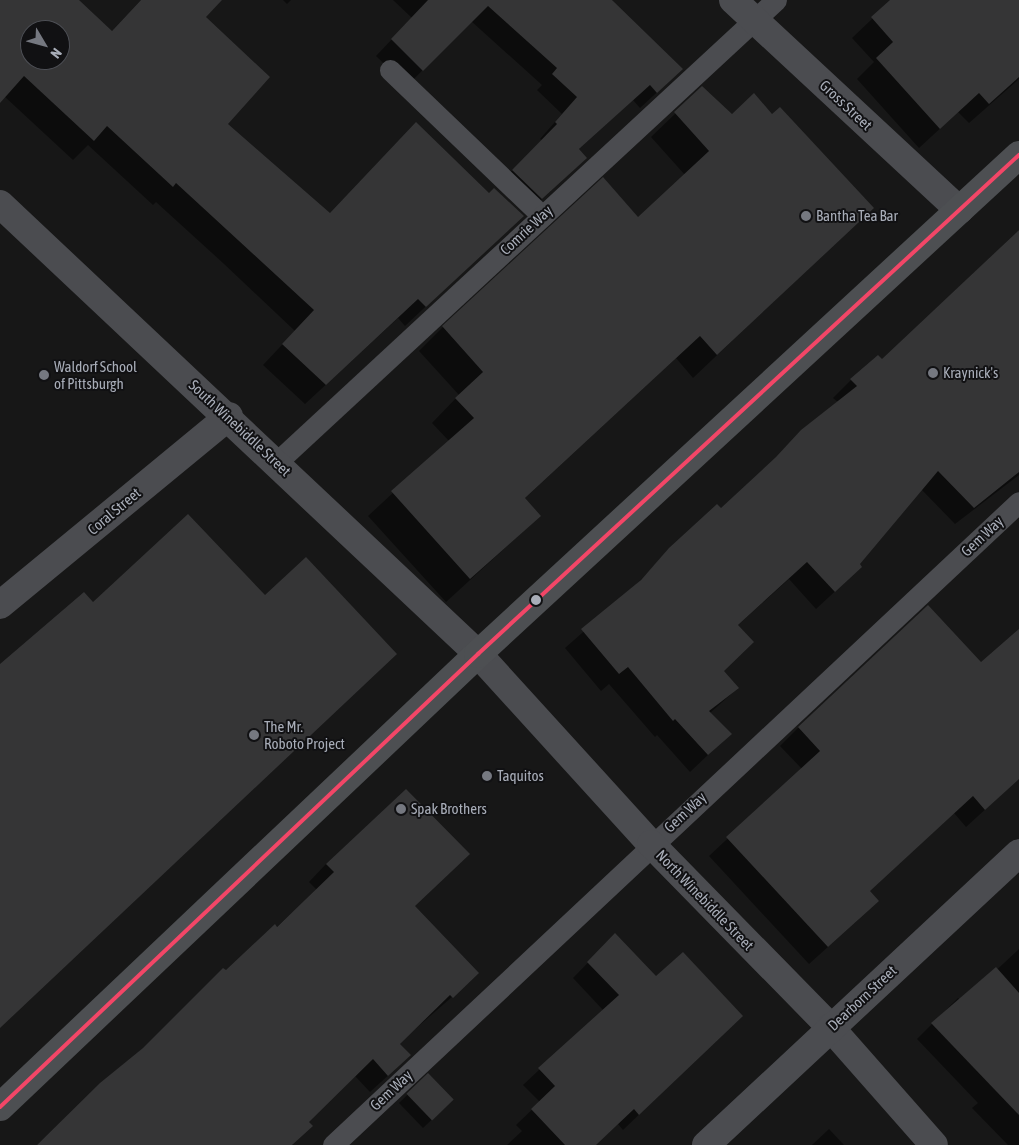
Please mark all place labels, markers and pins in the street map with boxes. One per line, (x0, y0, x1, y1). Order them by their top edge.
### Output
place label: Bantha Tea Bar (816, 207, 898, 225)
marker: Bantha Tea Bar (800, 210, 812, 222)
place label: Waldorf School of Pittsburgh (54, 357, 137, 392)
place label: Kraynick's (943, 364, 998, 382)
marker: Kraynick's (927, 367, 939, 379)
marker: Waldorf School of Pittsburgh (38, 369, 50, 381)
unlabelled marker (531, 595, 541, 605)
place label: The Mr. Roboto Project (264, 717, 345, 752)
marker: The Mr. Roboto Project (248, 729, 260, 741)
place label: Taquitos (497, 767, 544, 785)
marker: Taquitos (481, 770, 493, 782)
place label: Spak Brothers (411, 800, 487, 818)
marker: Spak Brothers (395, 803, 407, 815)

